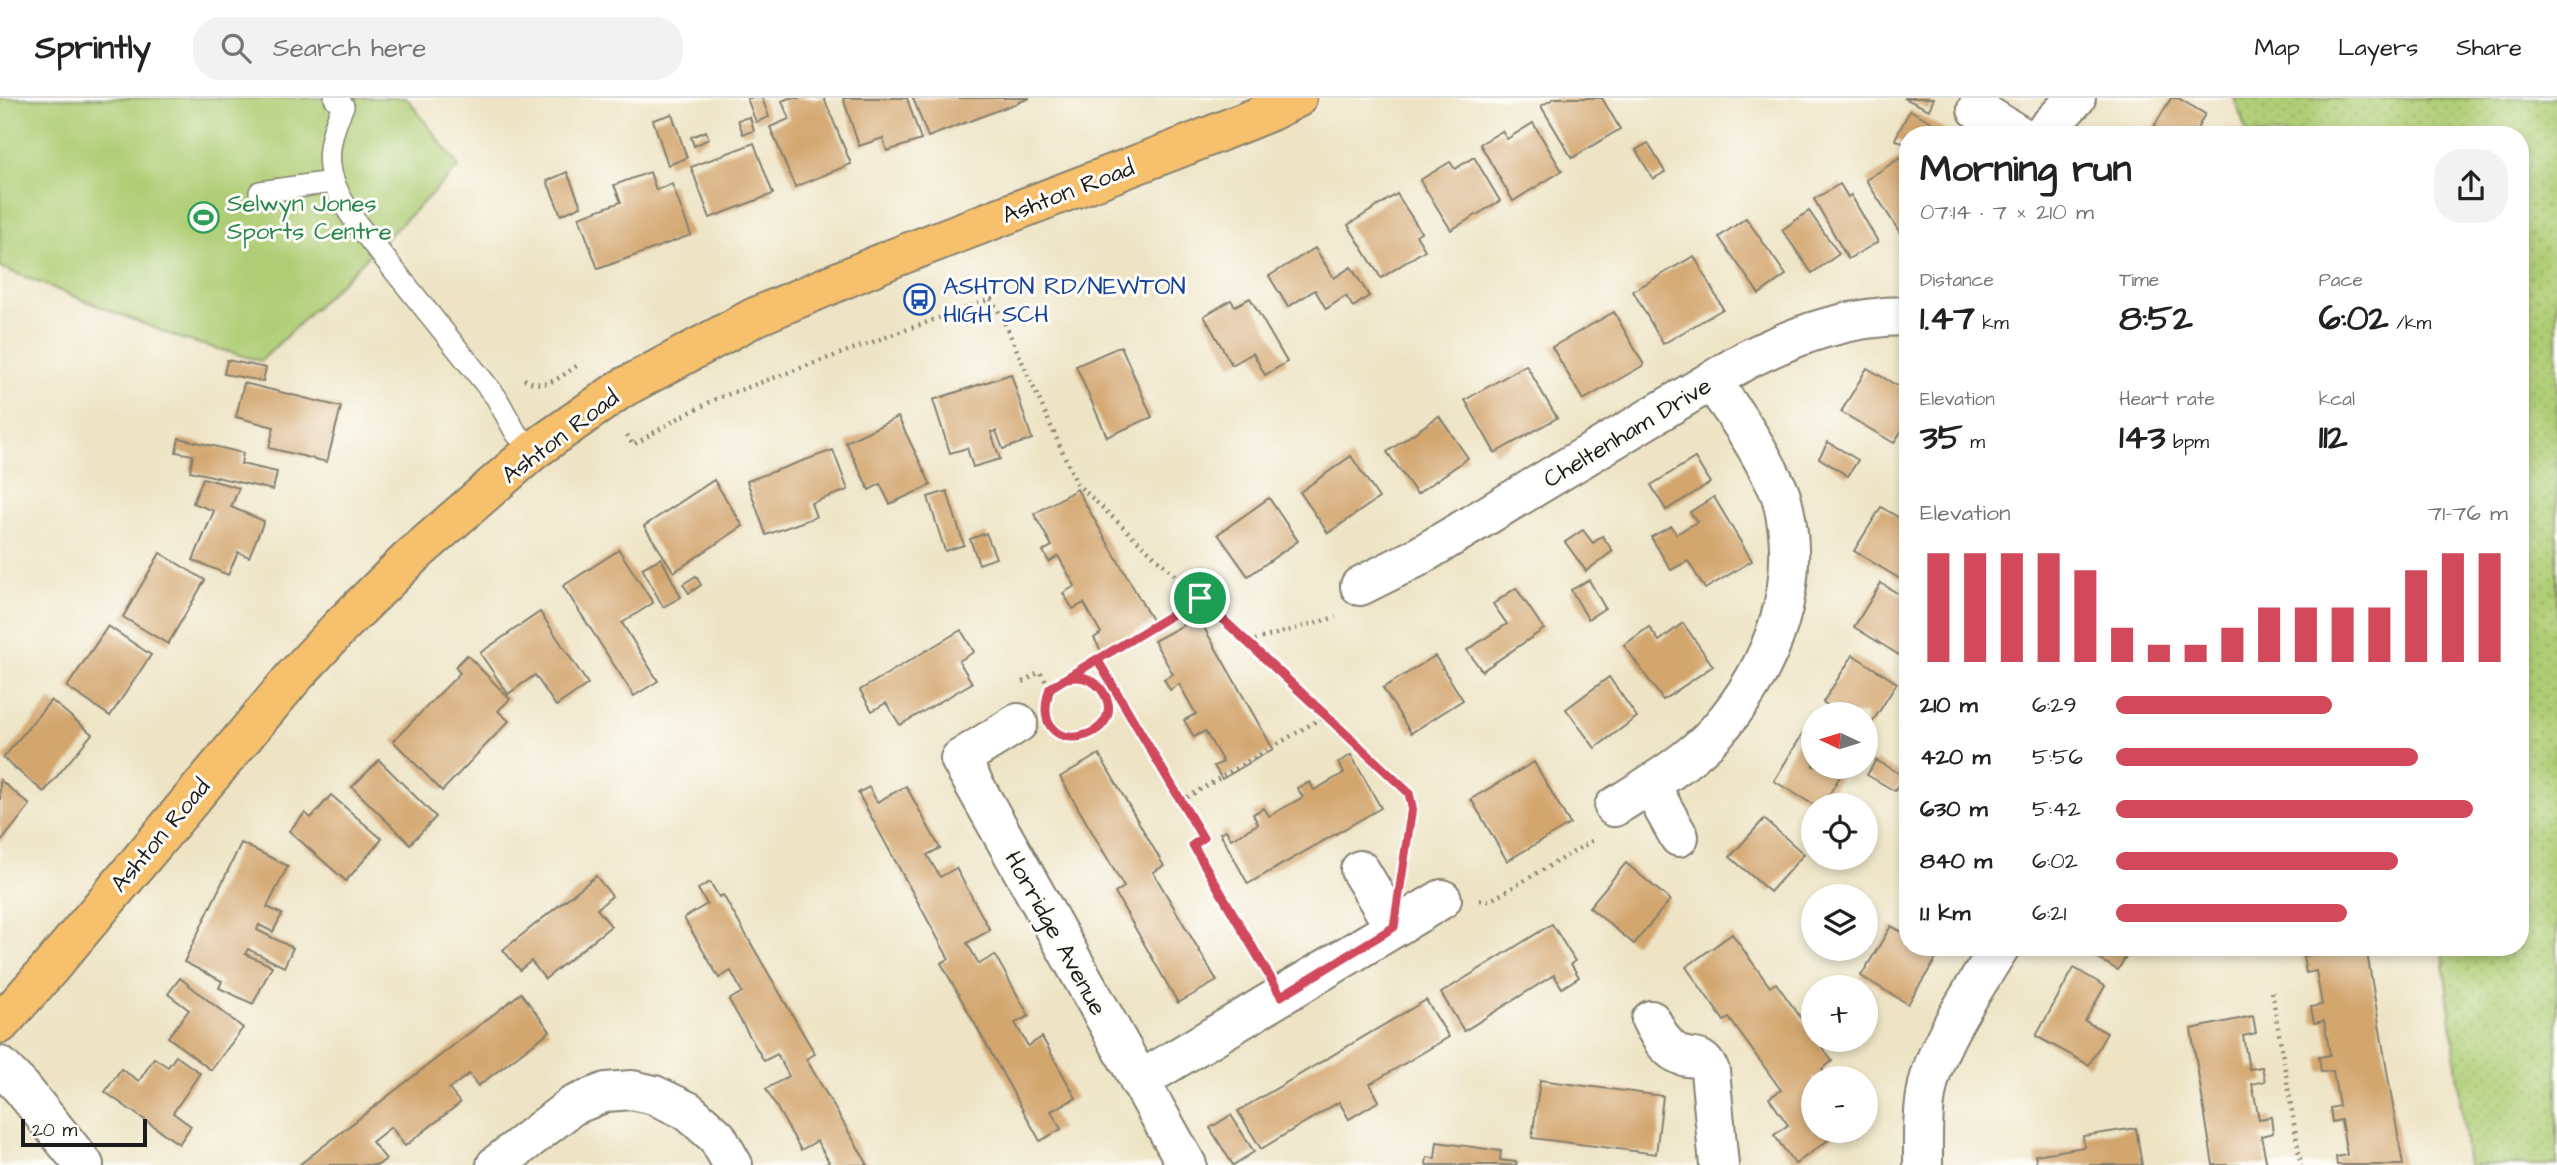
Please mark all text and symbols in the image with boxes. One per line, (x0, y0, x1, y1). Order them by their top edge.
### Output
search box (193, 17, 683, 80)
text: Sprintly (35, 25, 151, 71)
icon: search (217, 29, 255, 67)
text: Search here (273, 30, 426, 66)
text: Map (2255, 31, 2300, 65)
text: Layers (2338, 31, 2418, 65)
text: Share (2456, 31, 2522, 65)
text: Morning run (1920, 144, 2132, 196)
button: share (2434, 149, 2508, 223)
street label: Ashton Road (997, 151, 1139, 233)
place label: Selwyn Jones Sports Centre (227, 187, 392, 249)
text: 07:14 · 7 × 210 m (1920, 196, 2094, 228)
sports icon: Selwyn Jones Sports Centre (187, 200, 221, 234)
text: Distance (1920, 267, 1994, 294)
text: Time (2119, 267, 2159, 294)
text: Pace (2319, 267, 2363, 294)
place label: ASHTON RD/NEWTON HIGH SCH (943, 270, 1186, 332)
bus stop icon: ASHTON RD/NEWTON HIGH SCH (903, 283, 937, 317)
text: 1.47 (1920, 294, 1975, 343)
text: 8:52 (2119, 294, 2193, 343)
text: 6:02 (2319, 294, 2389, 343)
text: km (1975, 310, 2009, 337)
text: /km (2389, 310, 2431, 337)
street label: Cheltenham Drive (1537, 369, 1718, 497)
street label: Ashton Road (495, 381, 626, 492)
text: Elevation (1920, 386, 1995, 413)
text: Heart rate (2119, 386, 2215, 413)
text: kcal (2319, 386, 2355, 413)
text: 35 (1920, 413, 1963, 462)
text: 143 (2119, 413, 2165, 462)
text: 112 (2319, 413, 2348, 462)
text: m (1963, 429, 1985, 456)
text: bpm (2165, 429, 2209, 456)
text: Elevation (1920, 497, 2011, 529)
text: 71–76 m (2428, 497, 2508, 529)
pin (1170, 568, 1230, 628)
icon: arrive (1181, 579, 1219, 617)
text: 210 m (1920, 689, 1978, 721)
text: 6:29 (2032, 689, 2077, 721)
north arrow (1801, 702, 1878, 779)
map controls (1801, 702, 1878, 1143)
text: 420 m (1920, 741, 1990, 773)
text: 5:56 (2032, 741, 2083, 773)
street label: Ashton Road (103, 771, 219, 900)
button: locate (1801, 793, 1878, 870)
text: 630 m (1920, 793, 1988, 825)
text: 5:42 (2032, 793, 2081, 825)
street label: Horridge Avenue (995, 845, 1114, 1022)
text: 840 m (1920, 845, 1992, 877)
text: 6:02 (2032, 845, 2078, 877)
button: layers (1801, 884, 1878, 961)
text: 1.1 km (1920, 897, 1970, 929)
text: 6:21 (2032, 897, 2066, 929)
button: + (1801, 975, 1878, 1052)
button: − (1801, 1066, 1878, 1143)
scale bar (21, 1116, 147, 1148)
text: 20 m (32, 1117, 77, 1144)

